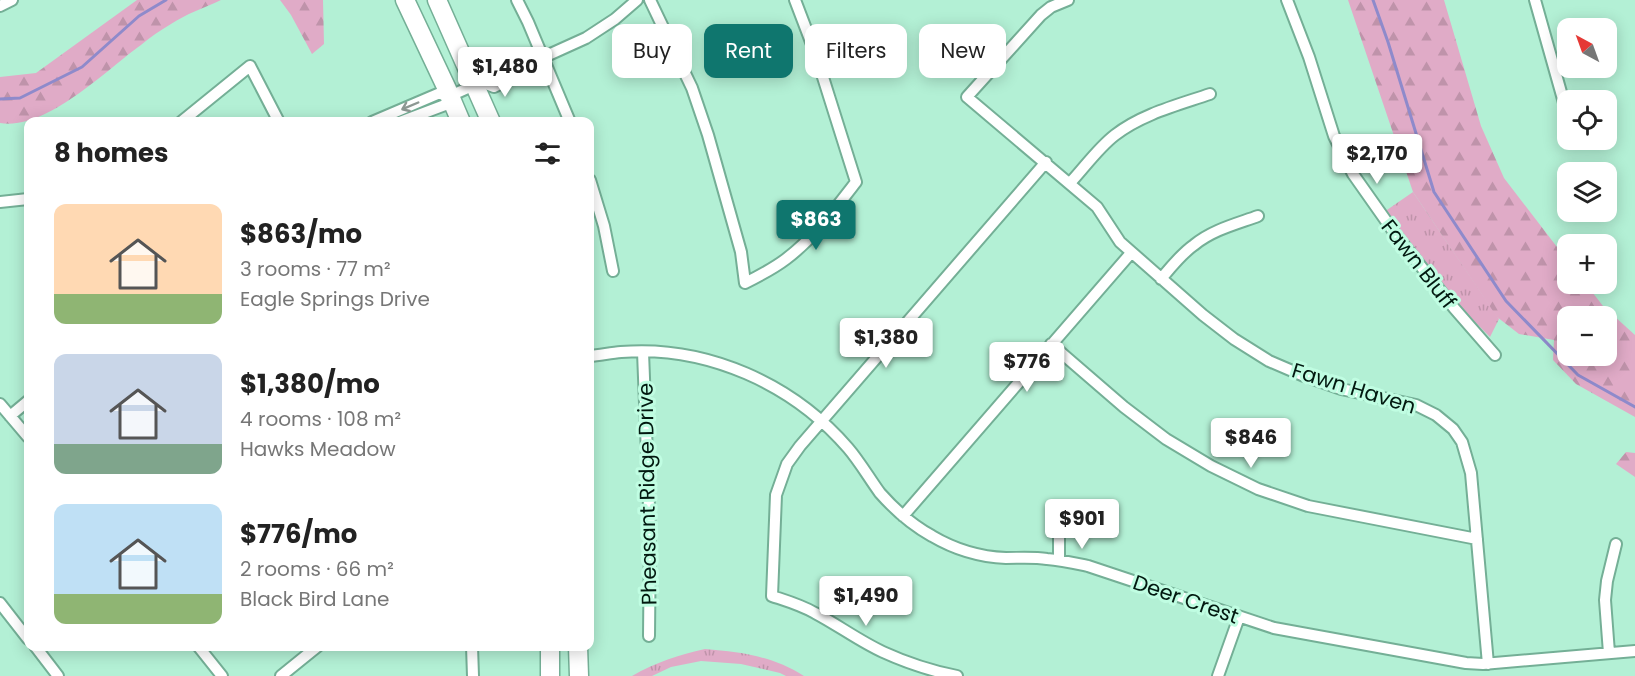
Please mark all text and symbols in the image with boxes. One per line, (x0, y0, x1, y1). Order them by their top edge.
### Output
north arrow (1557, 18, 1617, 78)
map controls (1557, 18, 1617, 366)
chip: Buy (612, 24, 692, 78)
chip: Rent (704, 24, 793, 78)
chip: Filters (805, 24, 907, 78)
chip: New (919, 24, 1006, 78)
pin: $1,480 (456, 47, 554, 98)
text: $1,480 (472, 52, 538, 80)
button: locate (1557, 90, 1617, 150)
one-way arrow (402, 100, 420, 112)
pin: $2,170 (1328, 134, 1426, 185)
text: 8 homes (54, 135, 169, 171)
icon: filters (531, 137, 564, 170)
text: $2,170 (1346, 139, 1408, 167)
button: layers (1557, 162, 1617, 222)
pin: $863 (780, 200, 852, 251)
text: $863 (791, 205, 841, 233)
street label: Fawn Bluff (1375, 213, 1463, 315)
text: $863/mo (240, 216, 362, 252)
icon: home (102, 228, 174, 300)
button: + (1557, 234, 1617, 294)
text: 3 rooms · 77 m² (240, 255, 391, 283)
text: Eagle Springs Drive (240, 285, 430, 313)
button: − (1557, 306, 1617, 366)
pin: $1,380 (837, 318, 935, 369)
text: $1,380 (854, 323, 918, 351)
pin: $776 (991, 342, 1063, 393)
text: $776 (1003, 347, 1051, 375)
street label: Fawn Haven (1289, 355, 1419, 421)
text: $1,380/mo (240, 366, 380, 402)
icon: home (102, 378, 174, 450)
street label: Pheasant Ridge Drive (631, 383, 663, 605)
text: 4 rooms · 108 m² (240, 405, 401, 433)
pin: $846 (1215, 418, 1287, 469)
text: $846 (1225, 423, 1277, 451)
text: Hawks Meadow (240, 435, 396, 463)
pin: $901 (1046, 499, 1118, 550)
text: $901 (1059, 504, 1105, 532)
text: $776/mo (240, 516, 357, 552)
icon: home (102, 528, 174, 600)
text: 2 rooms · 66 m² (240, 555, 394, 583)
street label: Deer Crest (1129, 567, 1243, 631)
pin: $1,490 (817, 576, 915, 627)
text: $1,490 (833, 581, 899, 609)
text: Black Bird Lane (240, 585, 389, 613)

